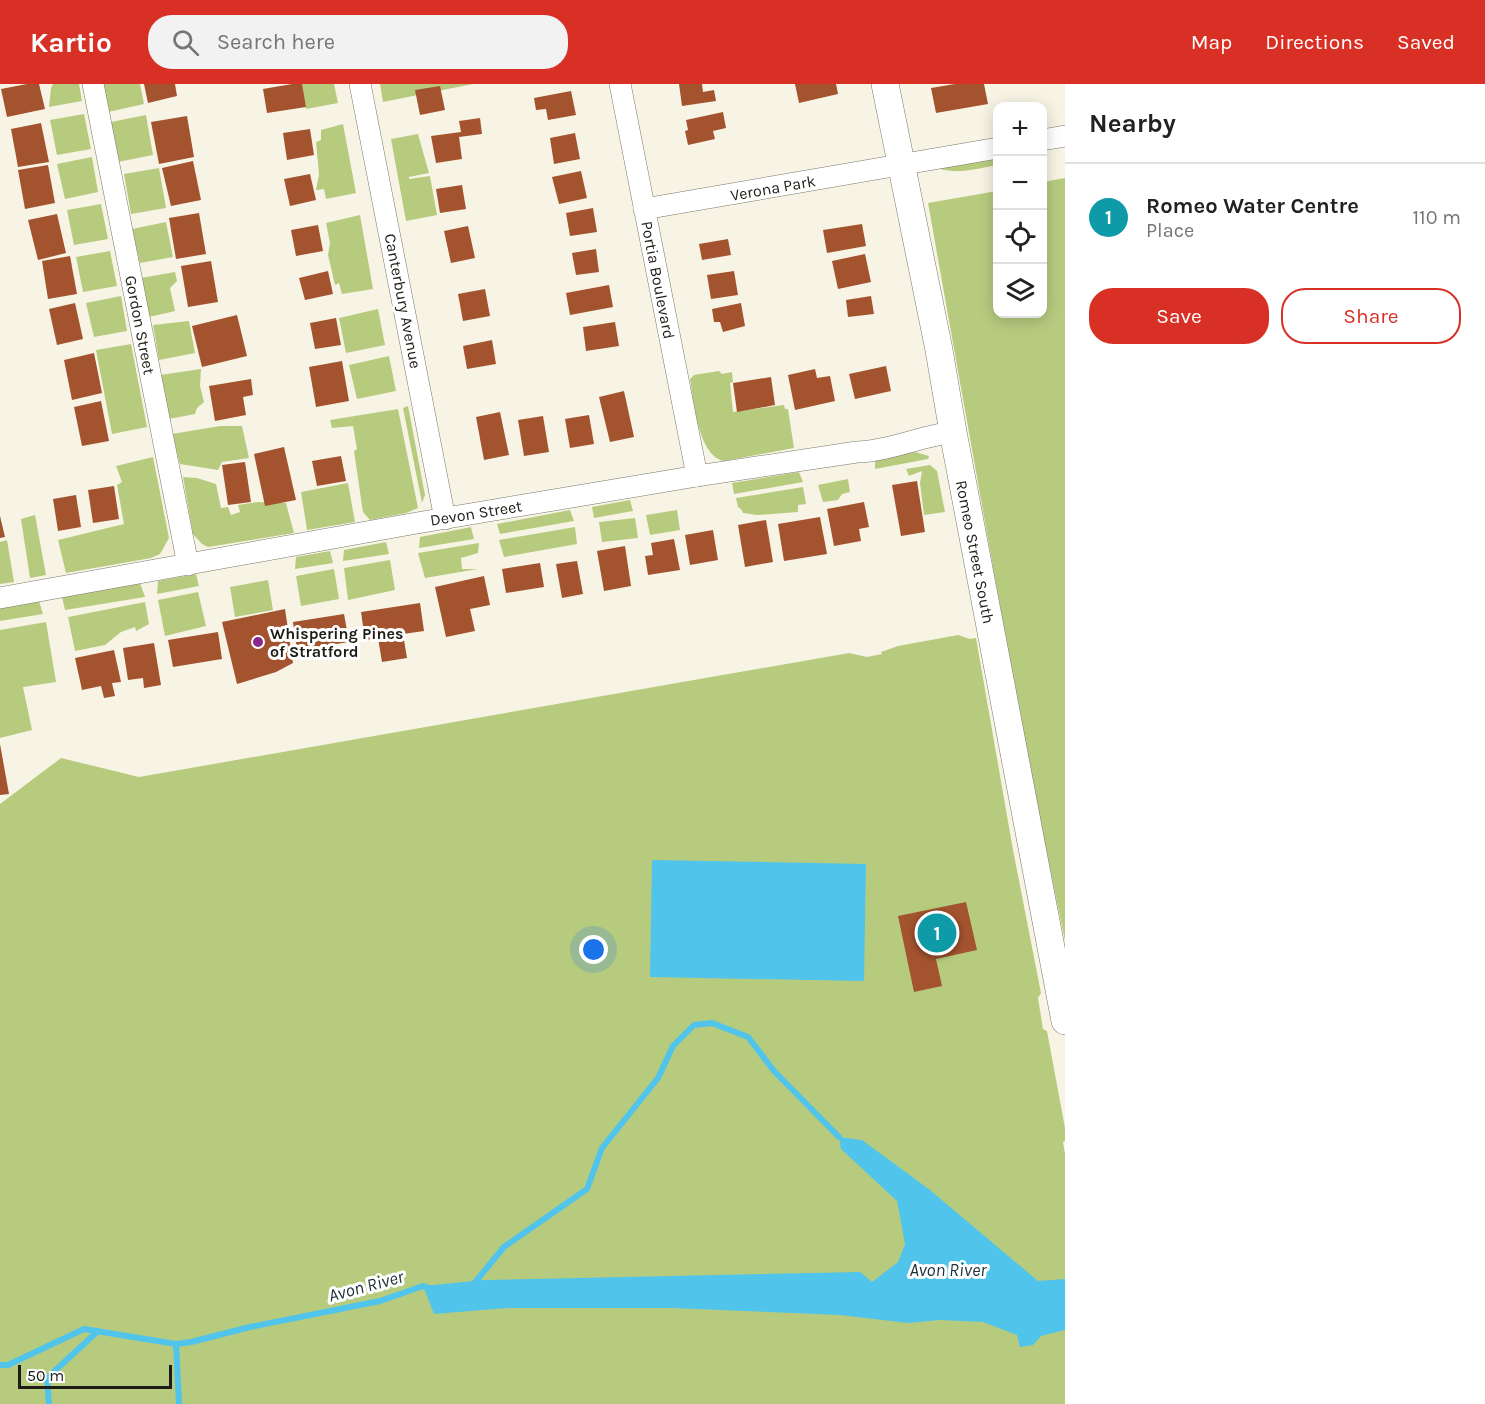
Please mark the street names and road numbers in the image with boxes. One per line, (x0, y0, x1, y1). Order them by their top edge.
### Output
street label: Verona Park (729, 171, 817, 205)
street label: Portia Boulevard (637, 219, 679, 341)
street label: Canterbury Avenue (381, 232, 425, 370)
street label: Gordon Street (121, 274, 159, 376)
street label: Romeo Street South (952, 479, 998, 625)
street label: Devon Street (429, 496, 523, 530)

